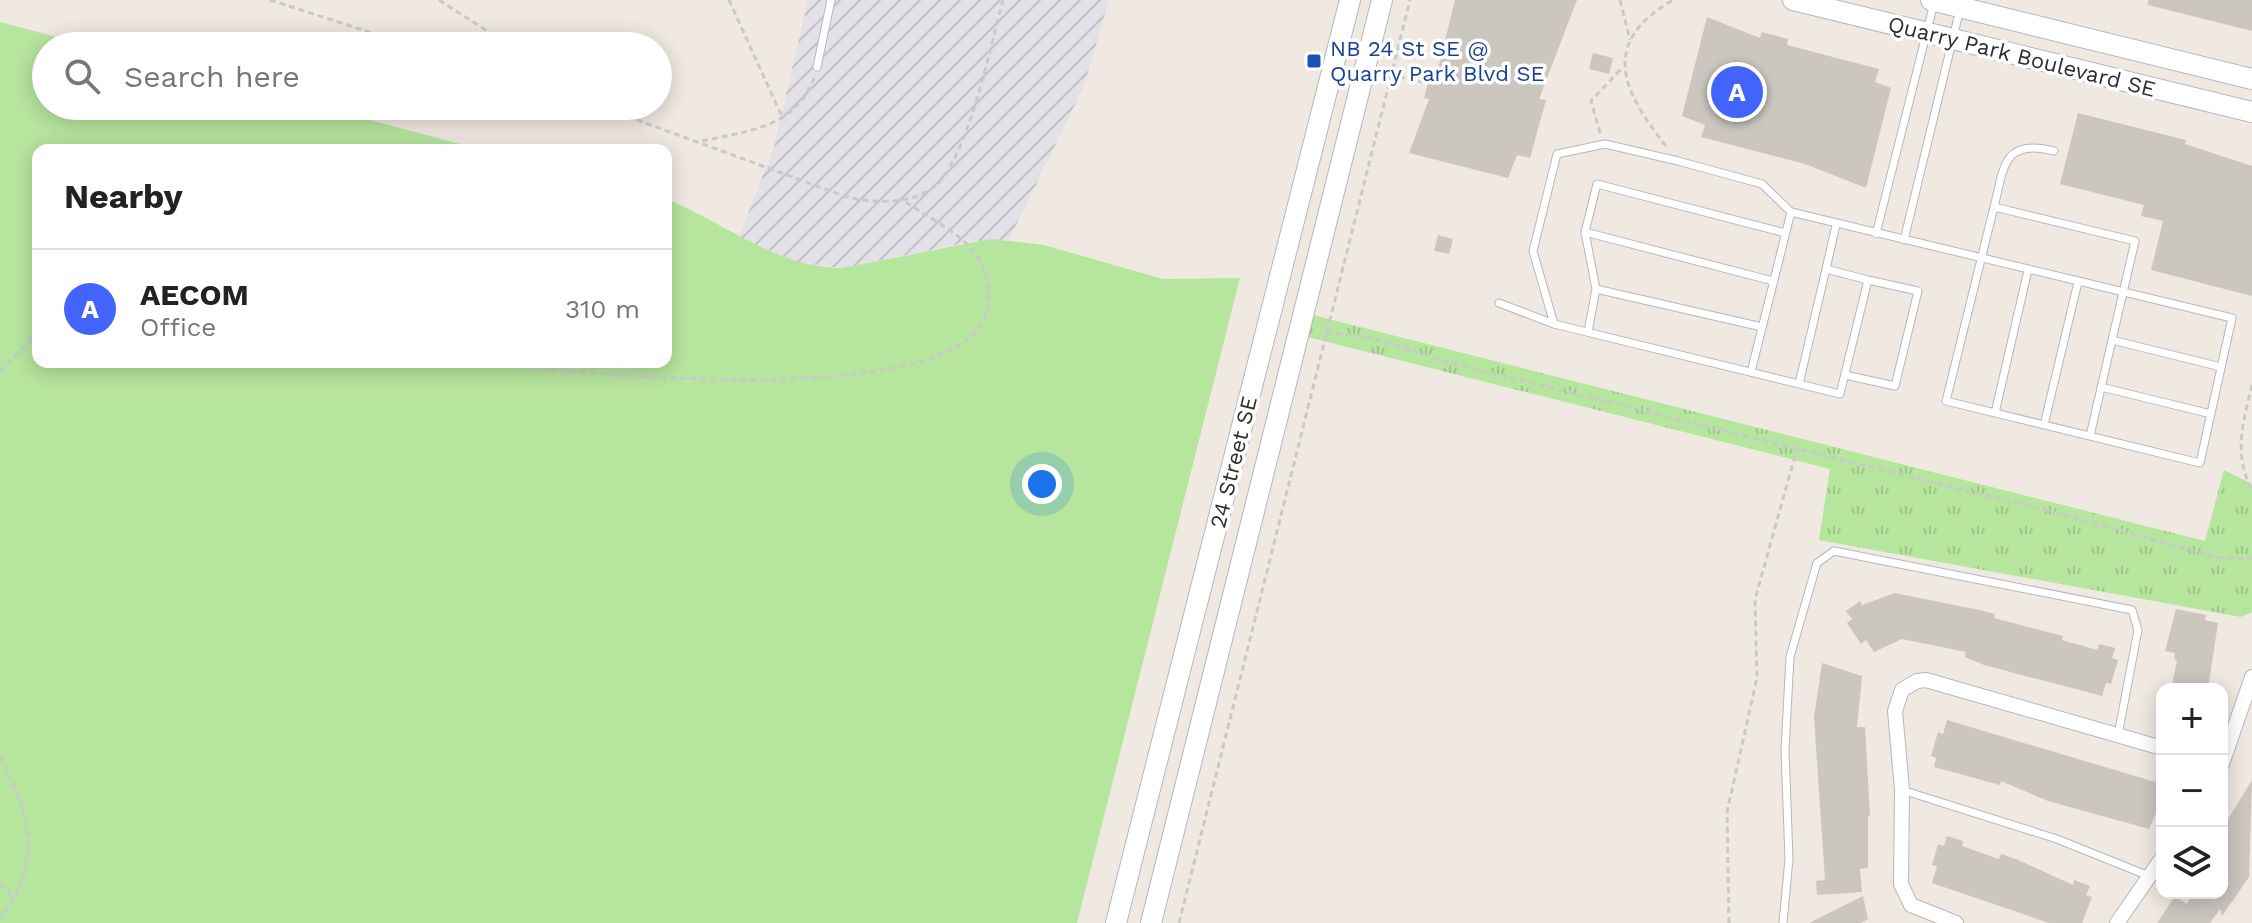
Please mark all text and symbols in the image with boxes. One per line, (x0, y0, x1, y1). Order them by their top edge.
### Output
street label: Quarry Park Boulevard SE (1885, 11, 2158, 102)
search box (32, 32, 672, 120)
place label: NB 24 St SE @ Quarry Park Blvd SE (1330, 36, 1545, 86)
marker: NB 24 St SE @ Quarry Park Blvd SE (1305, 52, 1323, 70)
icon: search (60, 54, 104, 98)
text: Search here (124, 59, 300, 94)
pin: A (1711, 62, 1763, 122)
text: Nearby (64, 176, 183, 216)
text: AECOM (140, 277, 249, 312)
text: A (81, 294, 99, 324)
text: 310 m (565, 294, 640, 324)
text: Office (140, 312, 216, 342)
street label: 24 Street SE (1205, 394, 1262, 531)
your location (1022, 464, 1062, 504)
map controls (2156, 683, 2228, 899)
button: + (2156, 683, 2228, 755)
button: − (2156, 755, 2228, 827)
button: layers (2156, 827, 2228, 899)

